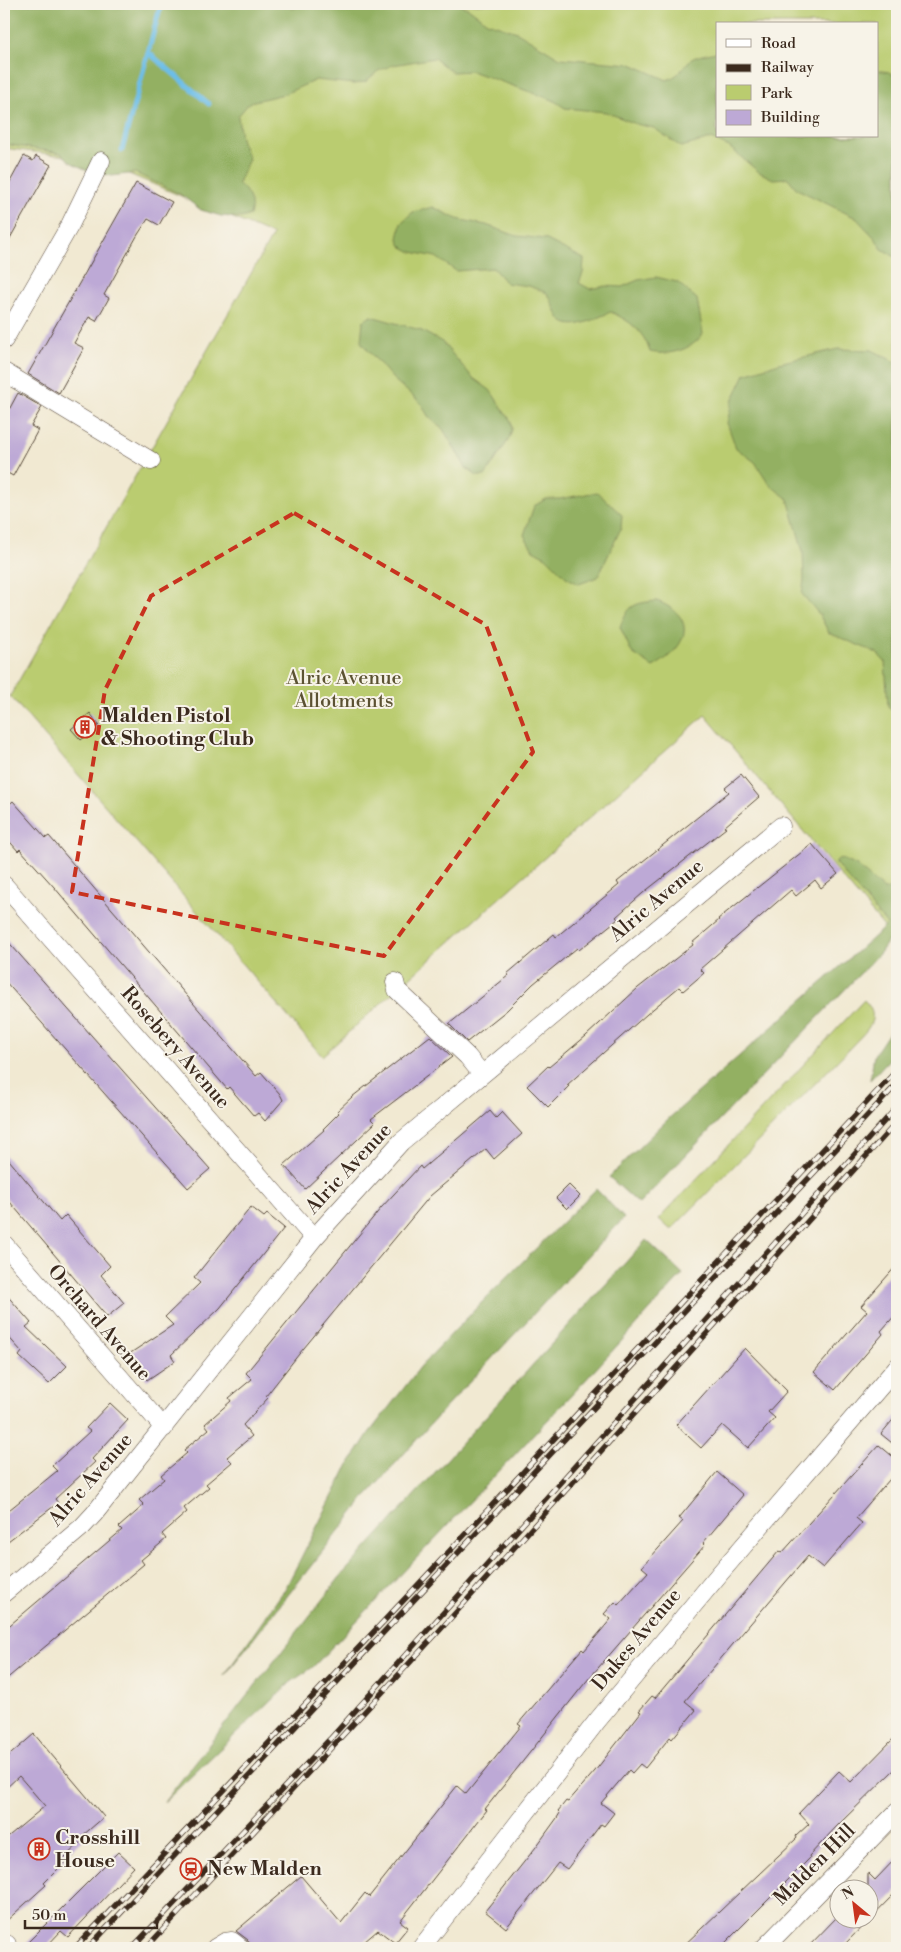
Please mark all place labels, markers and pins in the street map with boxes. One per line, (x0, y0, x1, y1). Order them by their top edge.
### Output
place label: Malden Pistol & Shooting Club (101, 704, 254, 752)
building icon: Malden Pistol & Shooting Club (73, 715, 97, 739)
place label: Crosshill House (55, 1826, 140, 1874)
building icon: Crosshill House (27, 1837, 51, 1861)
station icon: New Malden (179, 1857, 203, 1881)
place label: New Malden (207, 1857, 322, 1882)

